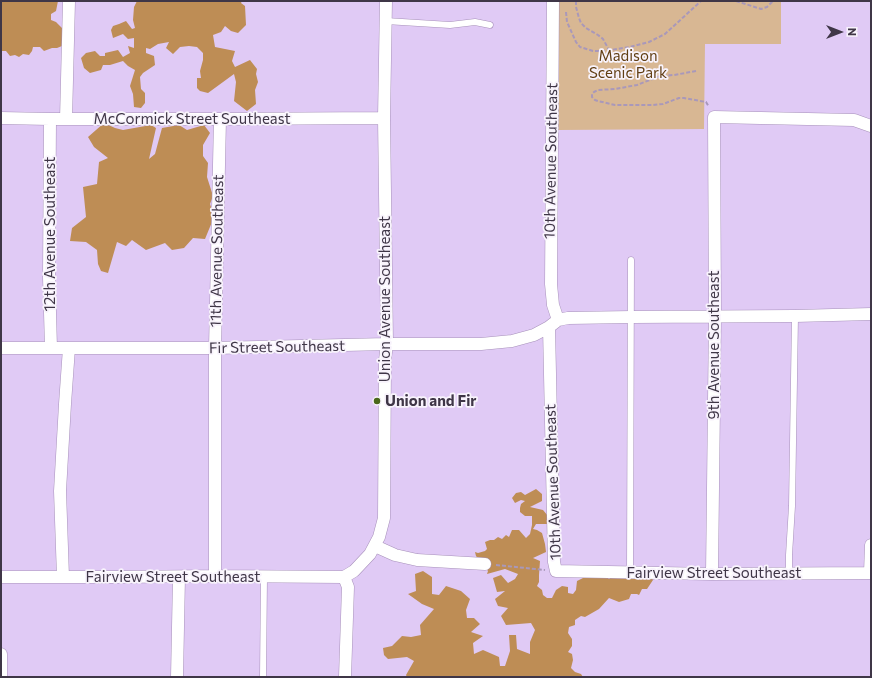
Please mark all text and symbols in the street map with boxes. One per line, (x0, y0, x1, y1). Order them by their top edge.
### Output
north arrow (820, 12, 860, 52)
text: N (846, 28, 859, 36)
park label: Madison Scenic Park (589, 47, 667, 82)
street label: 10th Avenue Southeast (541, 83, 561, 239)
street label: McCormick Street Southeast (93, 110, 291, 128)
street label: 12th Avenue Southeast (41, 157, 59, 311)
street label: 11th Avenue Southeast (207, 174, 227, 328)
street label: Union Avenue Southeast (376, 216, 394, 382)
street label: 9th Avenue Southeast (705, 270, 723, 420)
street label: Fir Street Southeast (209, 337, 345, 357)
place label: Union and Fir (385, 392, 477, 410)
marker: Union and Fir (372, 396, 382, 406)
street label: 10th Avenue Southeast (541, 404, 565, 560)
street label: Fairview Street Southeast (627, 564, 801, 582)
street label: Fairview Street Southeast (86, 568, 260, 586)

